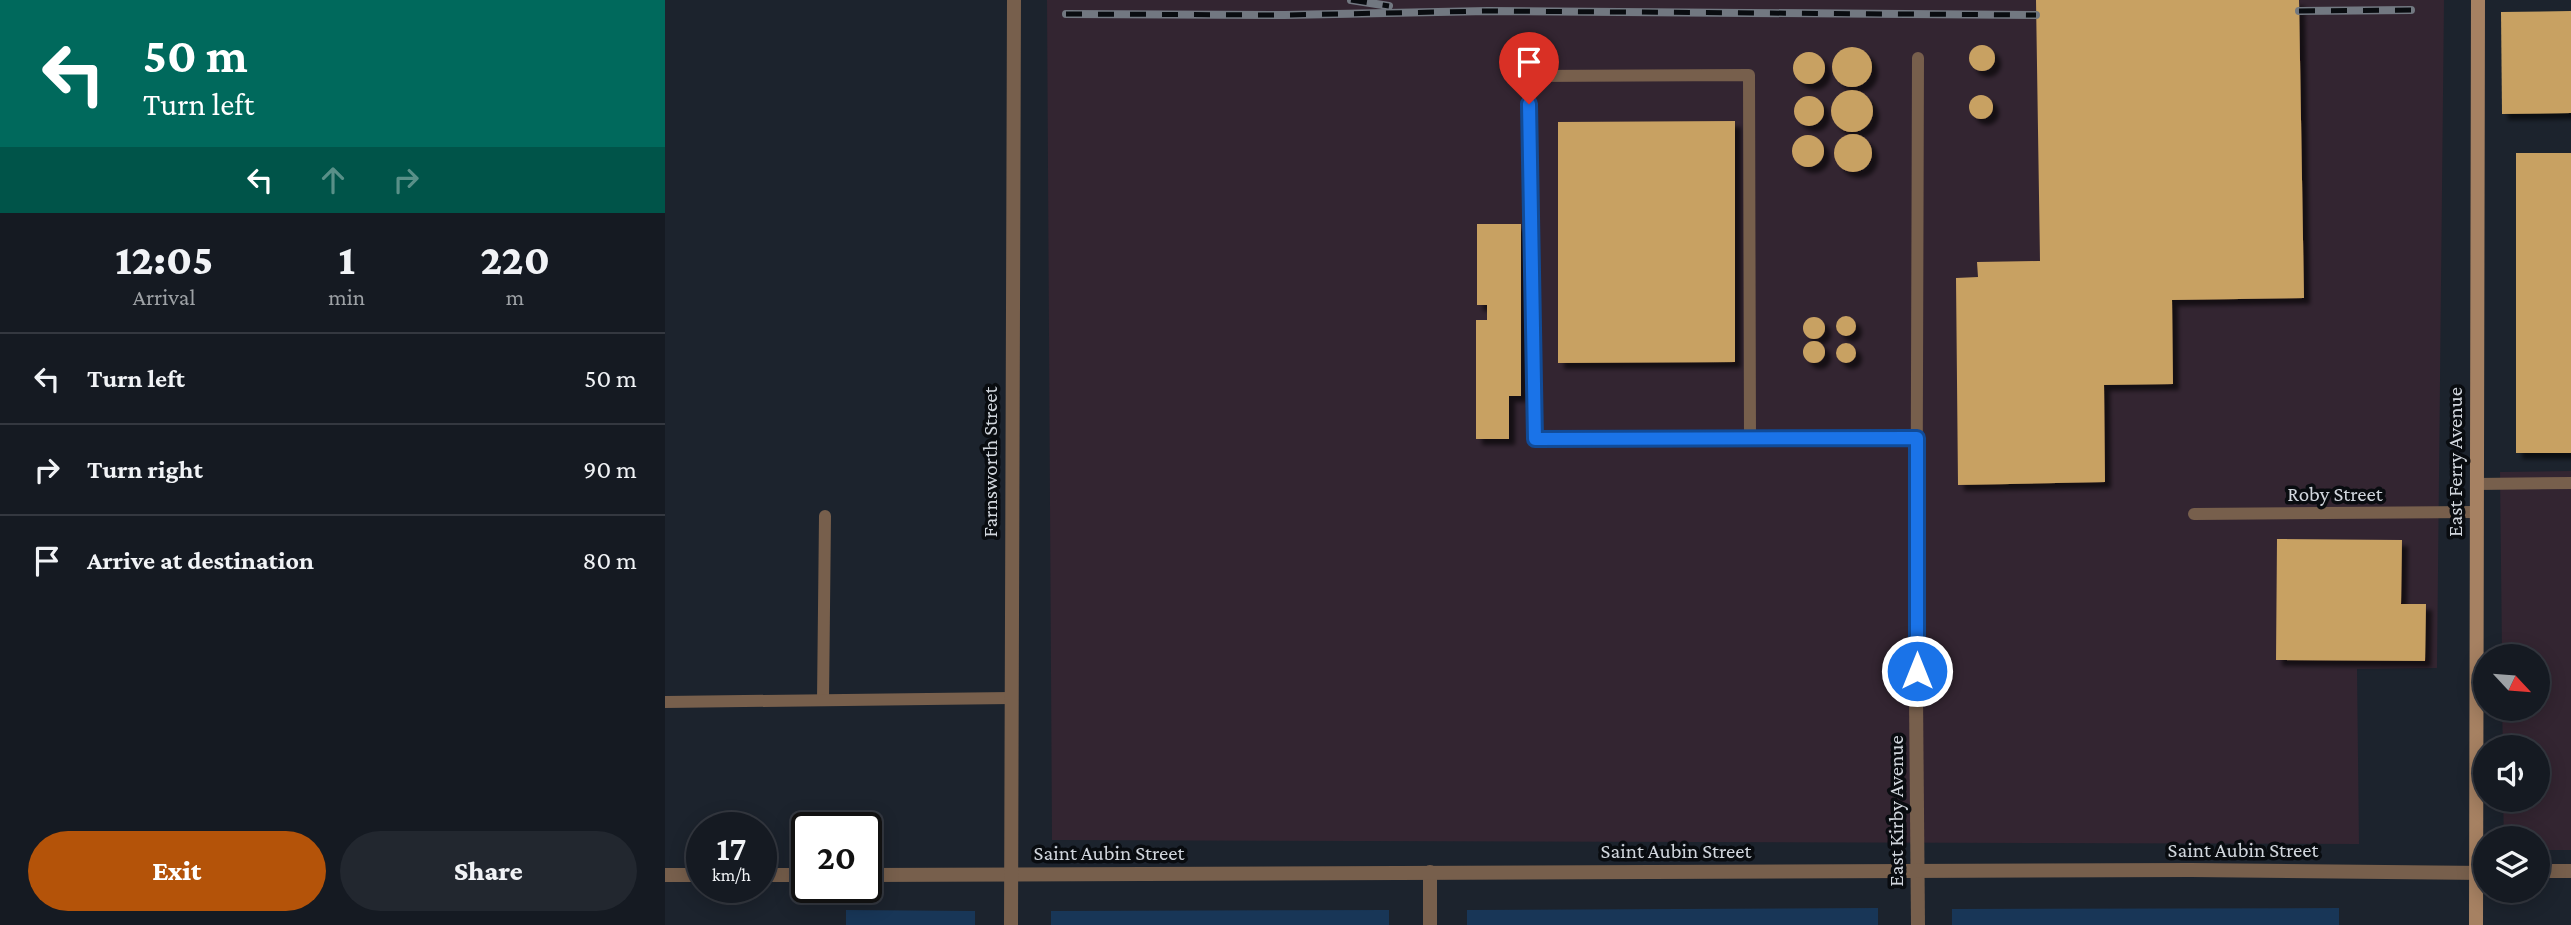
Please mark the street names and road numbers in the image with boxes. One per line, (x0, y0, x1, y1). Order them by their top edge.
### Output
street label: Farnsworth Street (978, 385, 1002, 538)
street label: East Ferry Avenue (2443, 387, 2467, 537)
street label: Roby Street (2287, 482, 2384, 506)
street label: East Kirby Avenue (1884, 735, 1908, 887)
street label: Saint Aubin Street (2168, 838, 2319, 862)
street label: Saint Aubin Street (1601, 839, 1752, 863)
street label: Saint Aubin Street (1034, 841, 1185, 865)

